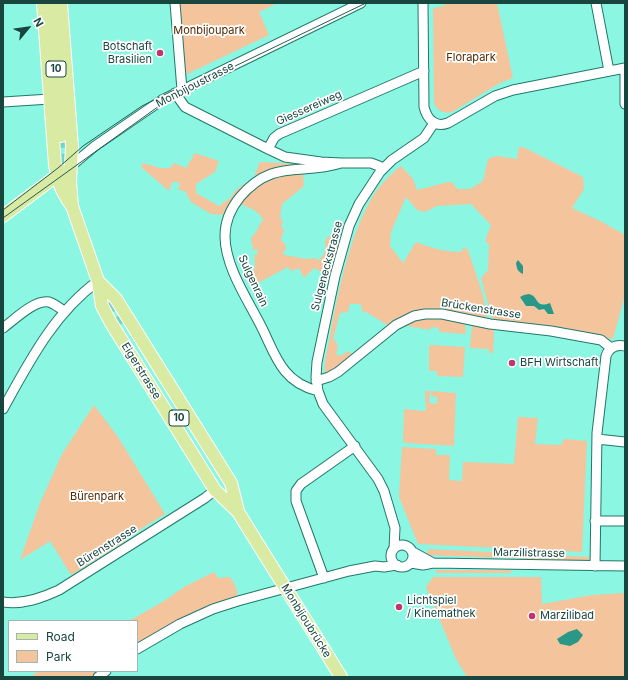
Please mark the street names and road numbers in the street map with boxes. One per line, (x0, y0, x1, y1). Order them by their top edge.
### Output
street label: Monbijoustrasse (154, 60, 236, 110)
road number: 10 (46, 61, 66, 77)
street label: Giessereiweg (274, 88, 344, 128)
street label: Sulgeneckstrasse (309, 220, 345, 312)
street label: Sulgenrain (235, 253, 271, 309)
street label: Brückenstrasse (440, 296, 522, 322)
street label: Eigerstrasse (118, 340, 164, 402)
road number: 10 (169, 410, 189, 426)
street label: Bürenstrasse (75, 522, 139, 570)
street label: Marzilistrasse (493, 546, 565, 560)
street label: Monbijoubrücke (278, 582, 334, 660)

